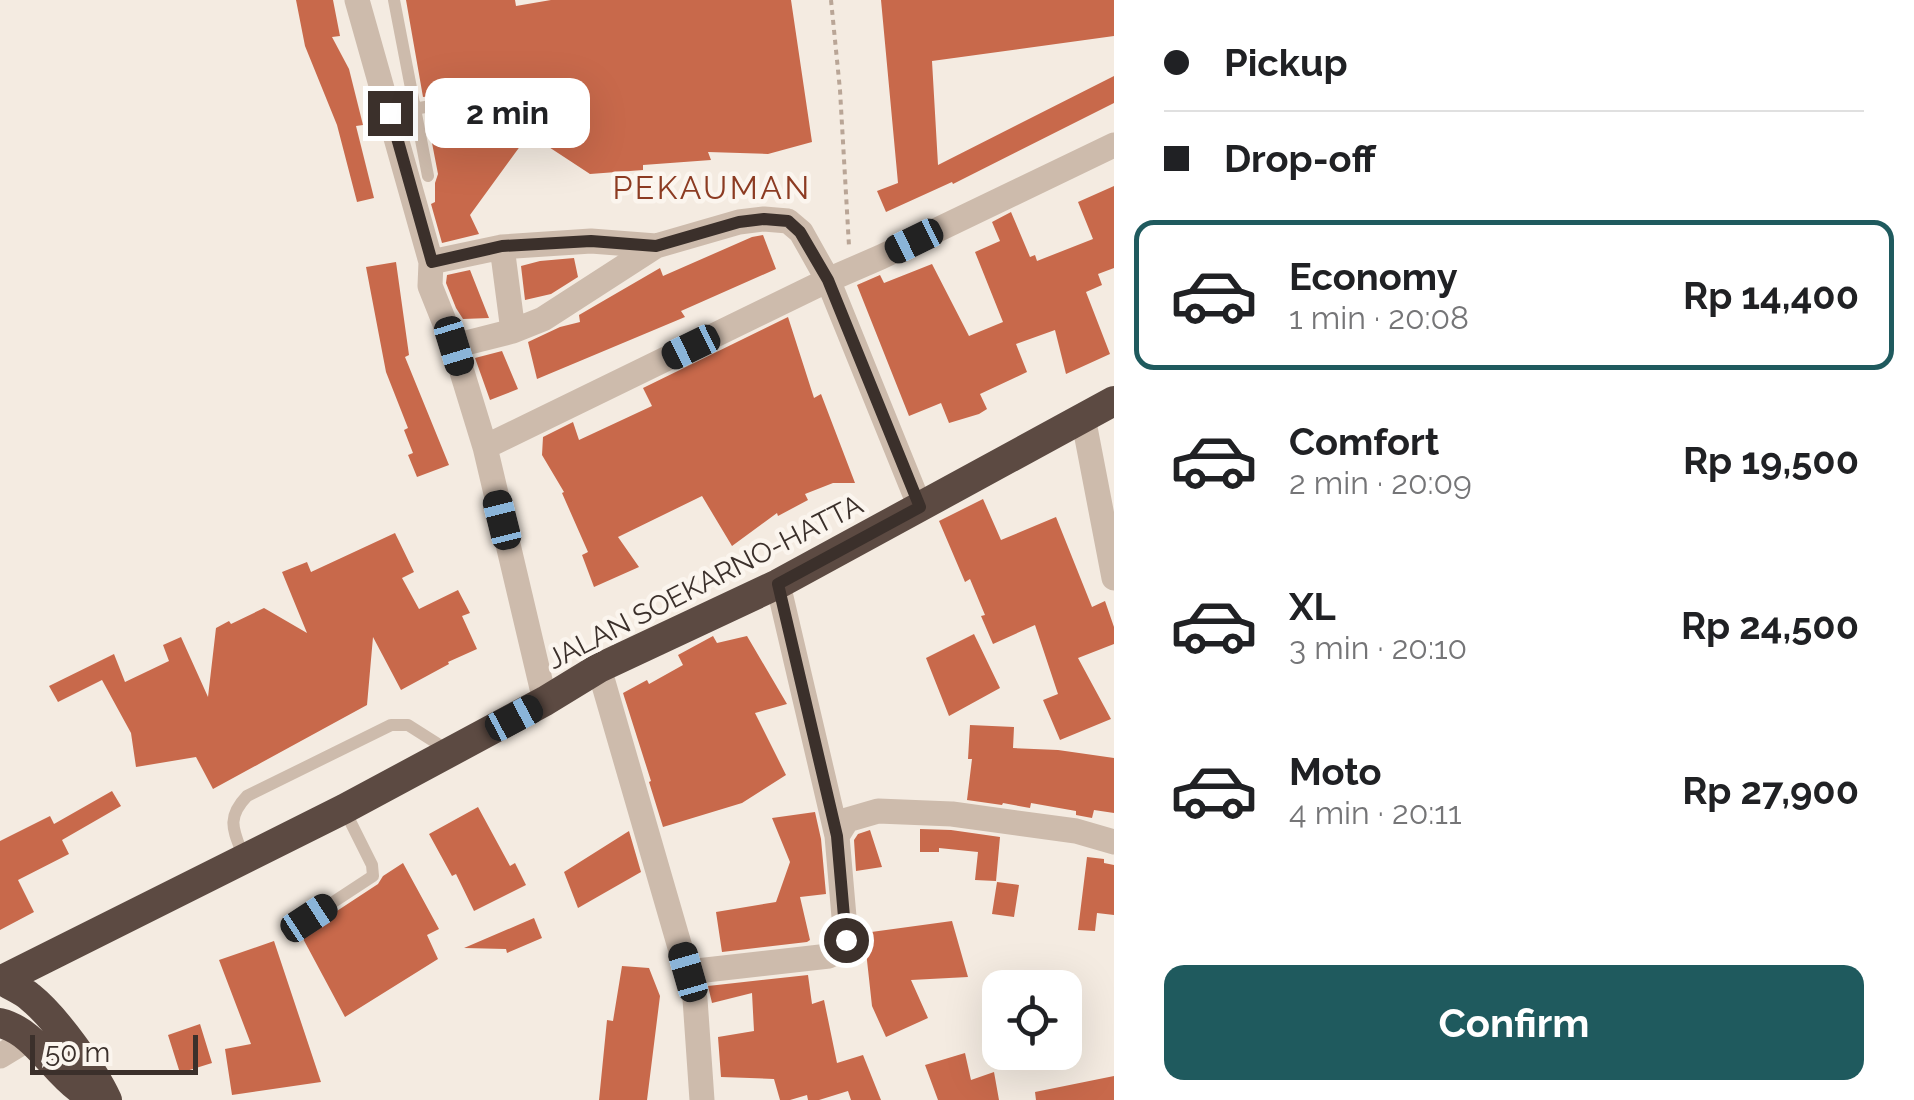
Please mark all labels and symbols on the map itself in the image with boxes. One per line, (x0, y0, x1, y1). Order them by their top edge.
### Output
callout: 2 min (425, 78, 590, 148)
route end (368, 91, 413, 136)
district label: PEKAUMAN (612, 169, 812, 206)
car (880, 214, 948, 268)
car (431, 313, 477, 379)
car (657, 320, 725, 374)
car (480, 487, 524, 553)
street label: JALAN SOEKARNO-HATTA (542, 488, 868, 676)
car (480, 691, 548, 745)
car (276, 889, 342, 947)
route start (824, 918, 869, 963)
car (665, 939, 711, 1005)
scale bar (30, 1030, 198, 1074)

